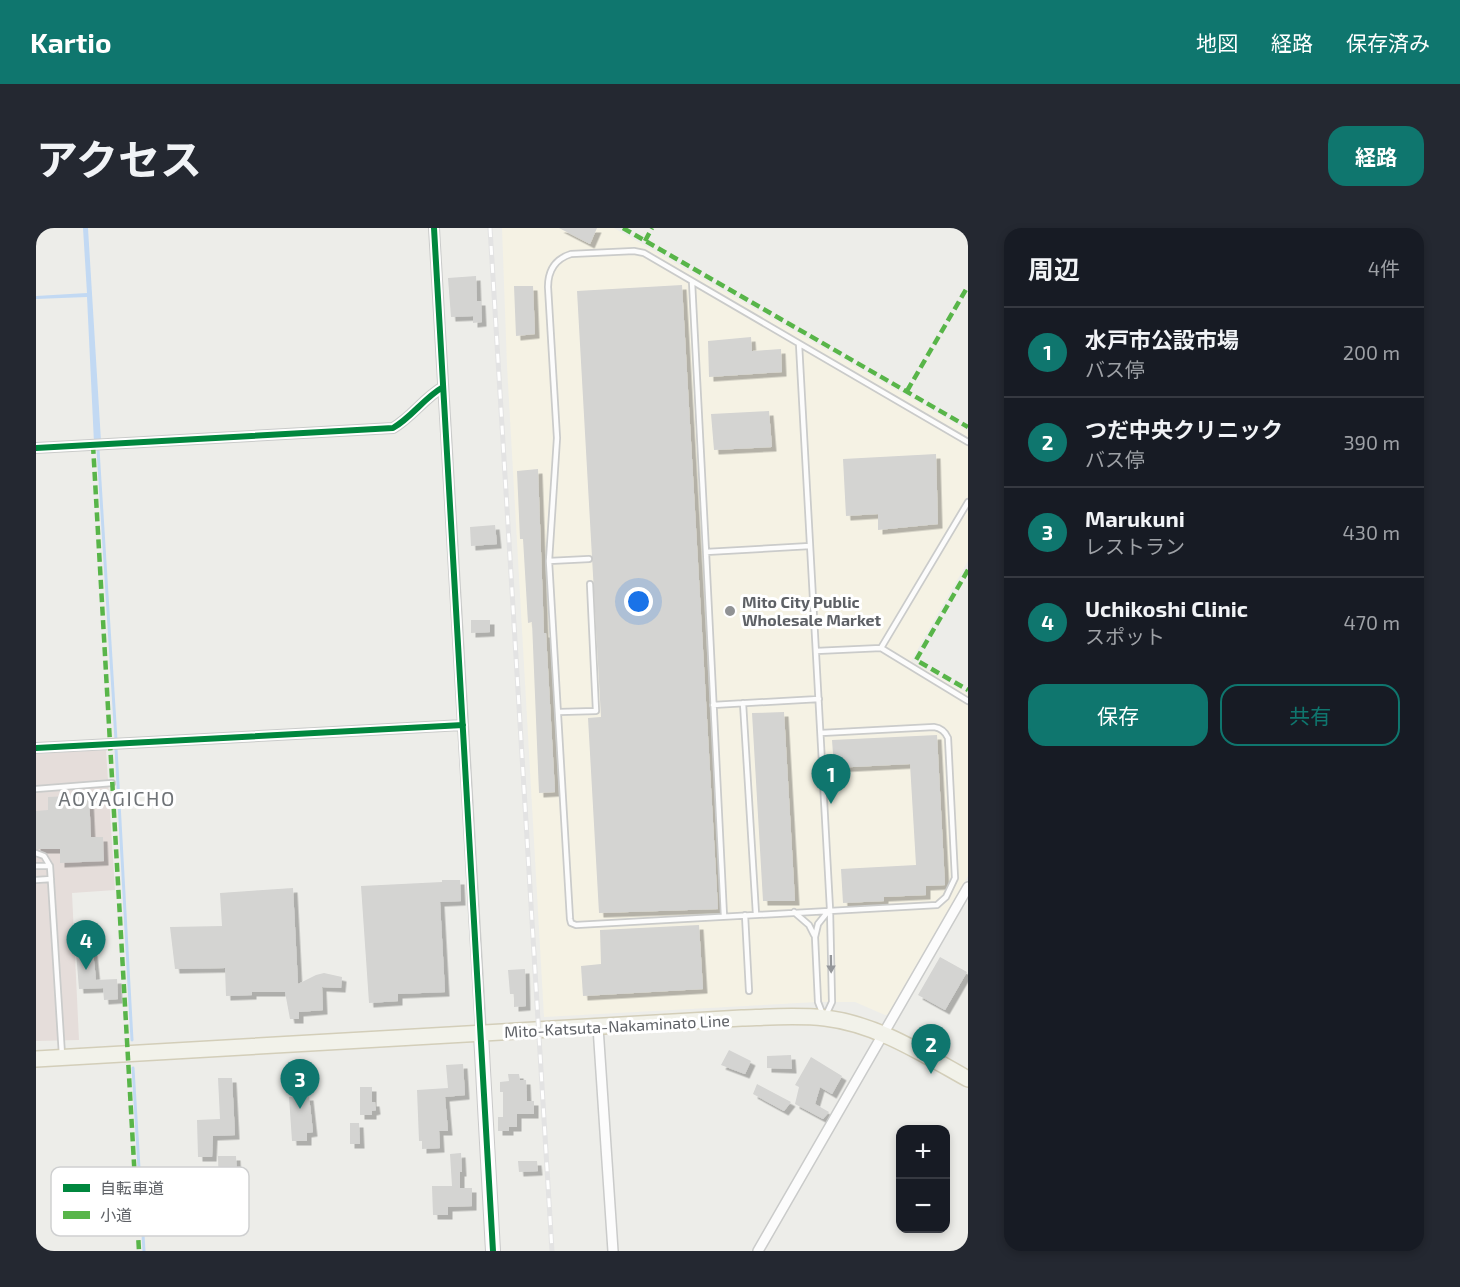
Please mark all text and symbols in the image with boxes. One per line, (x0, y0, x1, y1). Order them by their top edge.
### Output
text: Kartio (30, 25, 111, 59)
text: 地図 (1196, 30, 1238, 55)
text: 経路 (1271, 30, 1313, 55)
text: 保存済み (1346, 30, 1430, 55)
button: 経路 (1328, 126, 1424, 186)
text: アクセス (36, 133, 202, 183)
text: 周辺 (1028, 253, 1080, 284)
text: 4件 (1368, 256, 1400, 280)
text: 水戸市公設市場 (1085, 326, 1239, 352)
text: 1 (1043, 340, 1052, 364)
text: 200 m (1343, 340, 1400, 364)
text: バス停 (1085, 357, 1145, 381)
text: つだ中央クリニック (1085, 416, 1283, 442)
text: 2 (1042, 430, 1053, 454)
text: 390 m (1343, 430, 1400, 454)
text: バス停 (1085, 447, 1145, 471)
text: Marukuni (1085, 505, 1185, 531)
text: 3 (1042, 520, 1053, 544)
text: 430 m (1343, 520, 1400, 544)
text: レストラン (1085, 534, 1185, 558)
your location (624, 587, 653, 616)
place label: Mito City Public Wholesale Market (742, 592, 882, 629)
text: Uchikoshi Clinic (1085, 595, 1248, 621)
marker: Mito City Public Wholesale Market (723, 604, 737, 618)
text: 4 (1041, 610, 1054, 634)
text: 470 m (1343, 610, 1400, 634)
text: スポット (1085, 624, 1165, 648)
button: 保存 (1028, 684, 1208, 746)
button: 共有 (1220, 684, 1400, 746)
pin: 1 (812, 754, 850, 804)
district label: AOYAGICHO (58, 786, 176, 810)
pin: 4 (67, 920, 106, 970)
one-way arrow (826, 955, 836, 974)
street label: Mito-Katsuta-Nakaminato Line (504, 1010, 730, 1041)
pin: 2 (912, 1024, 950, 1074)
pin: 3 (280, 1060, 320, 1109)
map controls (896, 1125, 950, 1233)
button: + (896, 1125, 950, 1179)
legend (51, 1167, 249, 1236)
text: 自転車道 (100, 1178, 164, 1197)
button: − (896, 1179, 950, 1233)
text: 小道 (100, 1205, 132, 1224)

